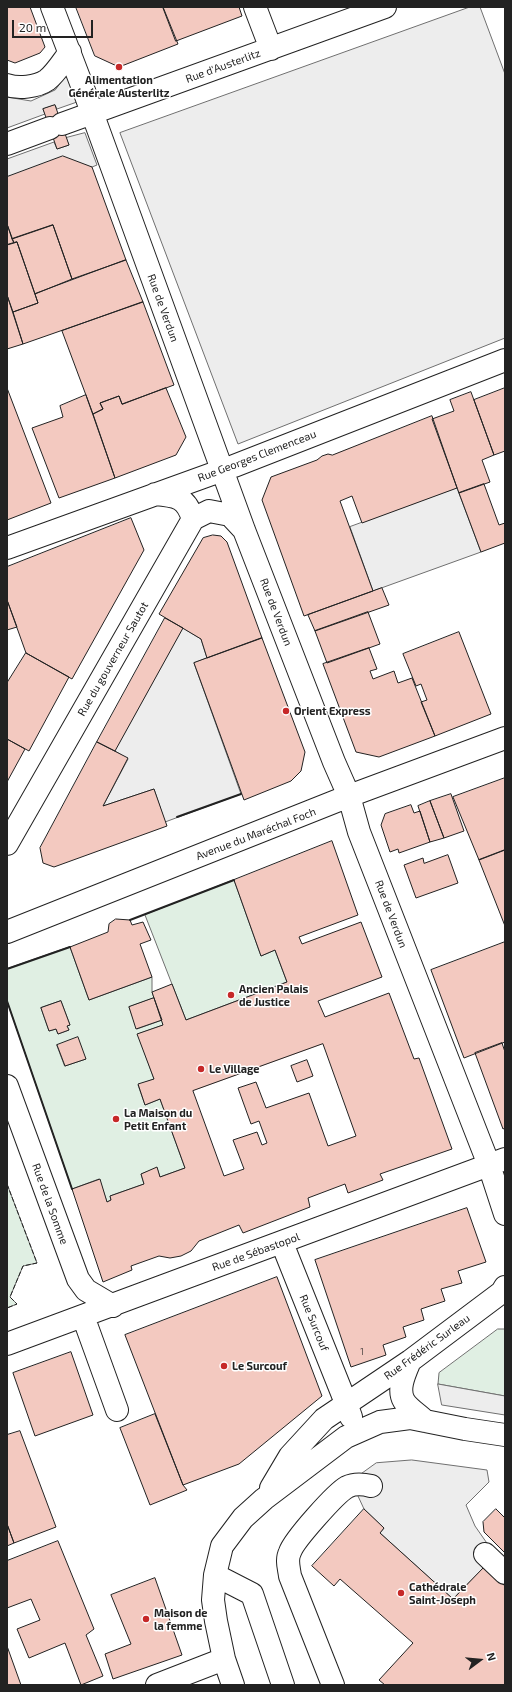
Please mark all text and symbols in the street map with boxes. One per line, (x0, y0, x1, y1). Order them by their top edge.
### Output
scale bar (14, 12, 95, 38)
text: 20 m (19, 20, 46, 34)
street label: Rue d'Austerlitz (184, 46, 262, 86)
marker: Alimentation Générale Austerlitz (114, 62, 124, 72)
place label: Alimentation Générale Austerlitz (68, 73, 170, 99)
street label: Rue de Verdun (145, 272, 181, 344)
street label: Rue Georges Clemenceau (196, 427, 318, 485)
street label: Rue de Verdun (257, 576, 295, 648)
street label: Rue du gouverneur Sautot (75, 600, 151, 718)
place label: Orient Express (294, 704, 371, 718)
marker: Orient Express (281, 706, 291, 716)
street label: Avenue du Maréchal Foch (194, 805, 318, 863)
street label: Rue de Verdun (372, 878, 410, 950)
place label: Ancien Palais de Justice (239, 982, 308, 1008)
marker: Ancien Palais de Justice (226, 990, 236, 1000)
place label: Le Village (209, 1062, 260, 1076)
marker: Le Village (196, 1064, 206, 1074)
place label: La Maison du Petit Enfant (124, 1106, 192, 1132)
marker: La Maison du Petit Enfant (111, 1114, 121, 1124)
street label: Rue de la Somme (29, 1162, 71, 1246)
street label: Rue de Sébastopol (210, 1230, 302, 1274)
street label: Rue Surcouf (297, 1293, 331, 1353)
street label: Rue Frédéric Surleau (382, 1311, 472, 1383)
house number: 1 (360, 1347, 364, 1357)
place label: Le Surcouf (232, 1359, 287, 1373)
marker: Le Surcouf (219, 1361, 229, 1371)
place label: Cathédrale Saint-Joseph (409, 1580, 476, 1606)
marker: Cathédrale Saint-Joseph (396, 1588, 406, 1598)
place label: Maison de la femme (154, 1606, 207, 1632)
marker: Maison de la femme (141, 1614, 151, 1624)
north arrow (460, 1640, 500, 1680)
text: N (485, 1651, 499, 1662)

